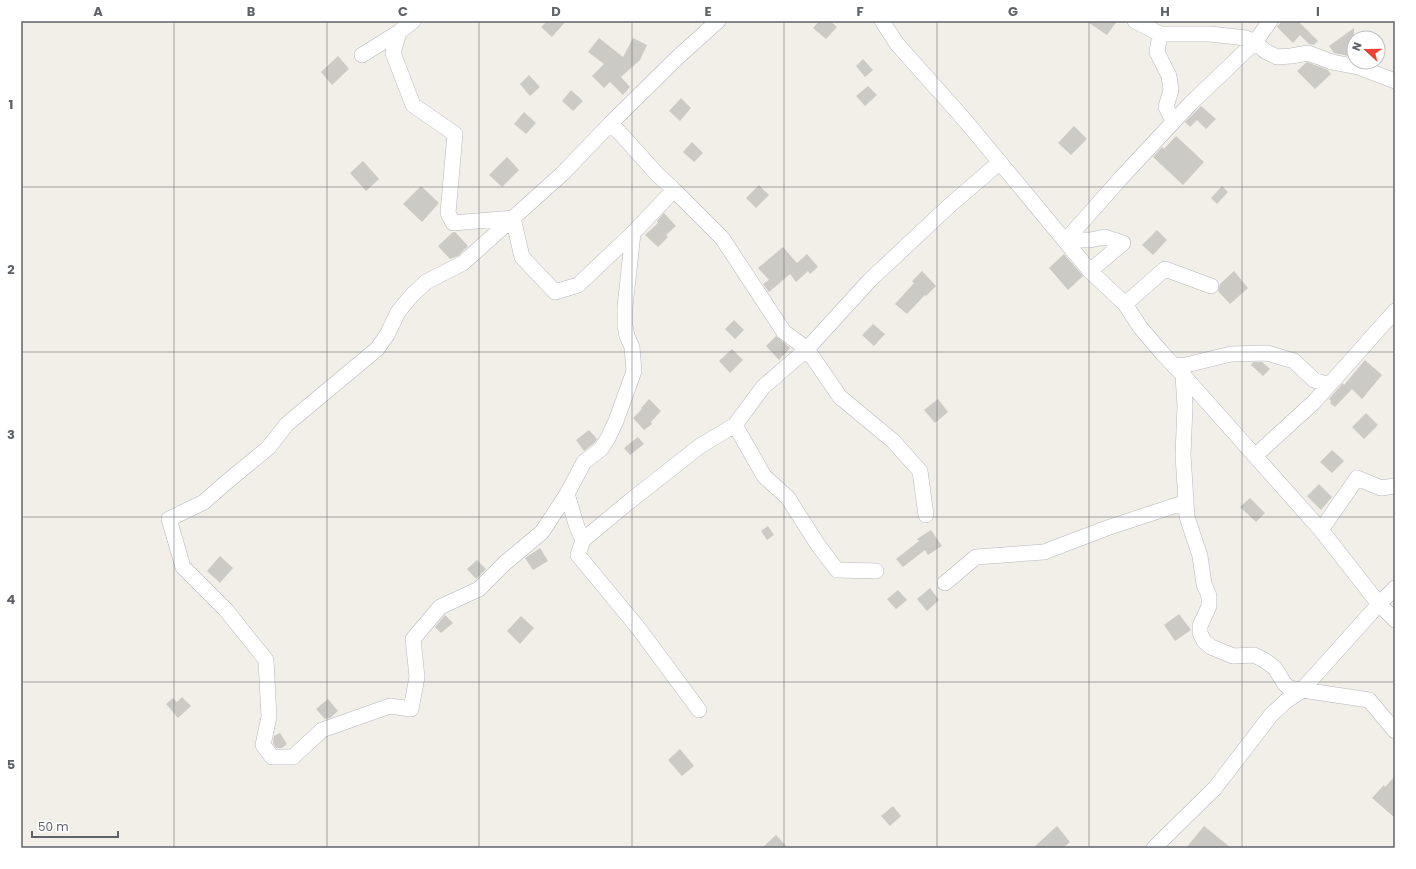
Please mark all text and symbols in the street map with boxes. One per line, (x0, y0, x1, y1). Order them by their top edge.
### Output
text: A (93, 2, 103, 21)
text: B (247, 2, 256, 21)
text: C (398, 2, 408, 21)
text: D (551, 2, 561, 21)
text: E (704, 2, 712, 21)
text: F (856, 2, 864, 21)
text: G (1008, 2, 1018, 21)
text: H (1160, 2, 1170, 21)
text: I (1316, 2, 1320, 21)
north arrow (1346, 30, 1386, 70)
text: N (1348, 40, 1366, 53)
text: 1 (9, 95, 13, 114)
text: 2 (7, 260, 15, 279)
text: 3 (7, 425, 15, 444)
text: 4 (7, 590, 16, 609)
text: 5 (7, 755, 15, 774)
scale bar (32, 813, 118, 839)
text: 50 m (38, 818, 69, 835)

